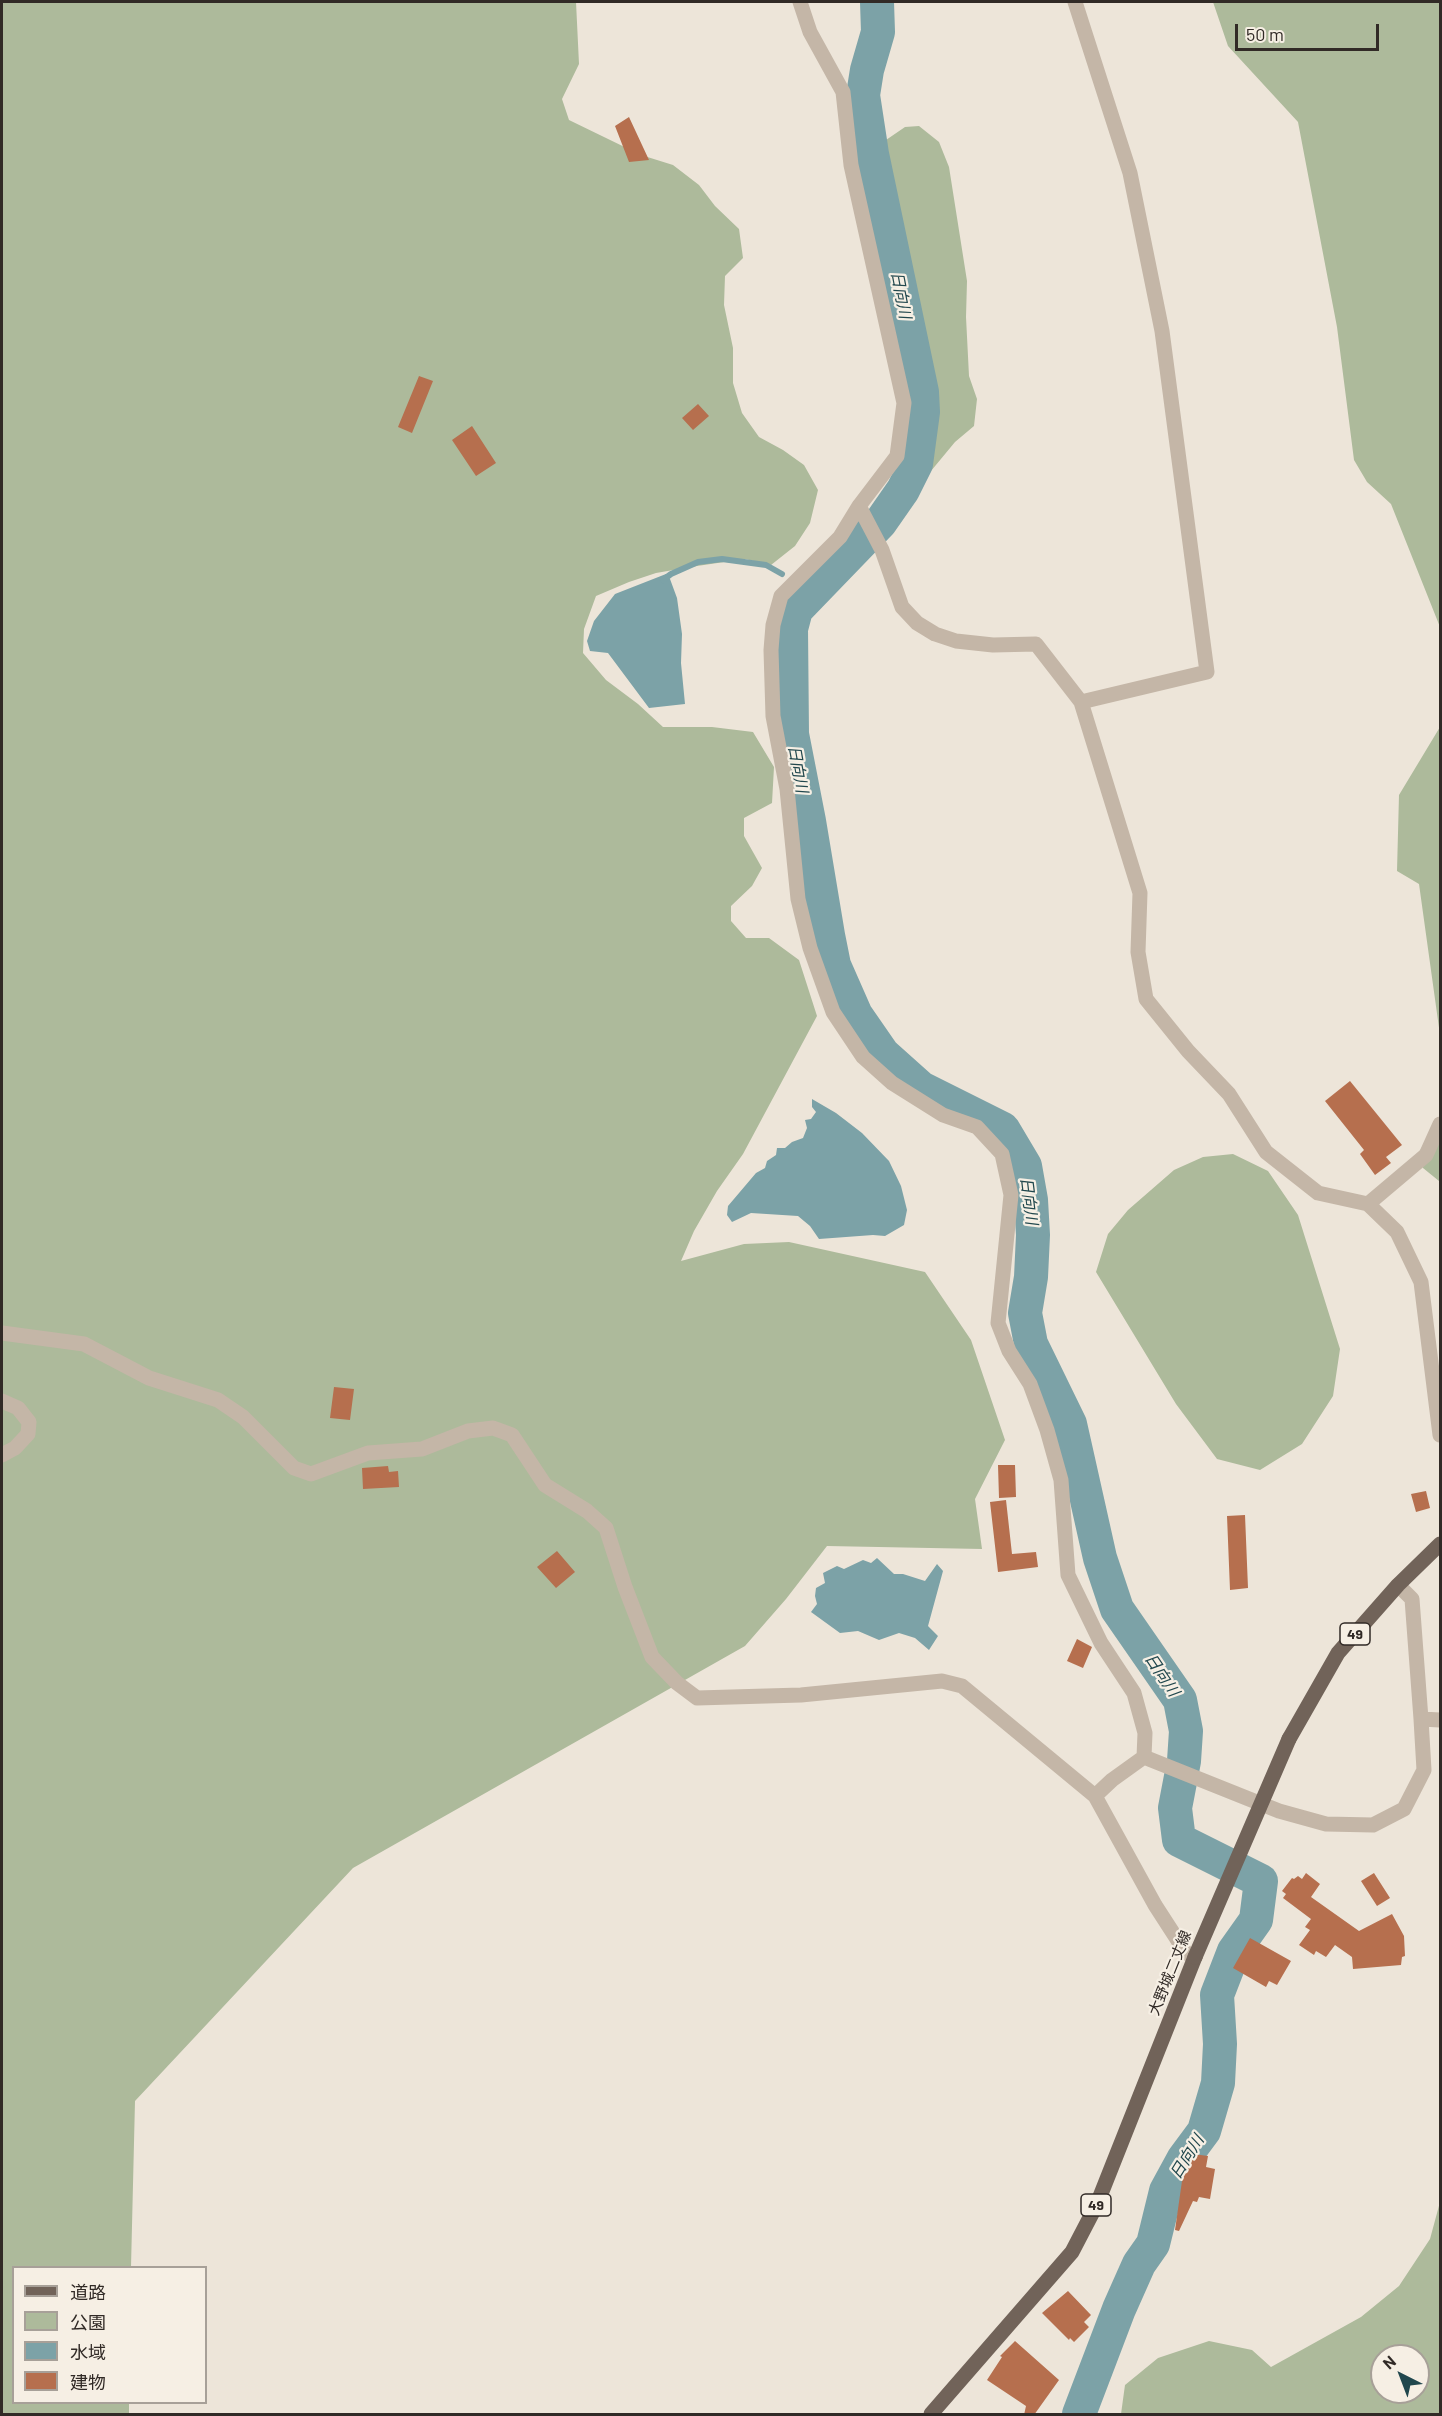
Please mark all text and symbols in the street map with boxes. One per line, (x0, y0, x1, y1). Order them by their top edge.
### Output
scale bar (1238, 12, 1382, 50)
text: 50 m (1246, 23, 1284, 45)
water label: 日向川 (887, 270, 915, 320)
water label: 日向川 (784, 744, 812, 794)
water label: 日向川 (1017, 1176, 1041, 1226)
road number: 49 (1340, 1623, 1370, 1645)
water label: 日向川 (1141, 1650, 1183, 1700)
street label: 大野城二丈線 (1145, 1928, 1195, 2018)
water label: 日向川 (1166, 2132, 1208, 2182)
road number: 49 (1081, 2194, 1111, 2216)
legend (12, 2266, 207, 2404)
text: 道路 (70, 2281, 106, 2303)
text: 公園 (70, 2311, 106, 2333)
text: 水域 (70, 2341, 106, 2363)
north arrow (1370, 2344, 1430, 2404)
text: N (1379, 2351, 1399, 2372)
text: 建物 (70, 2371, 106, 2393)

